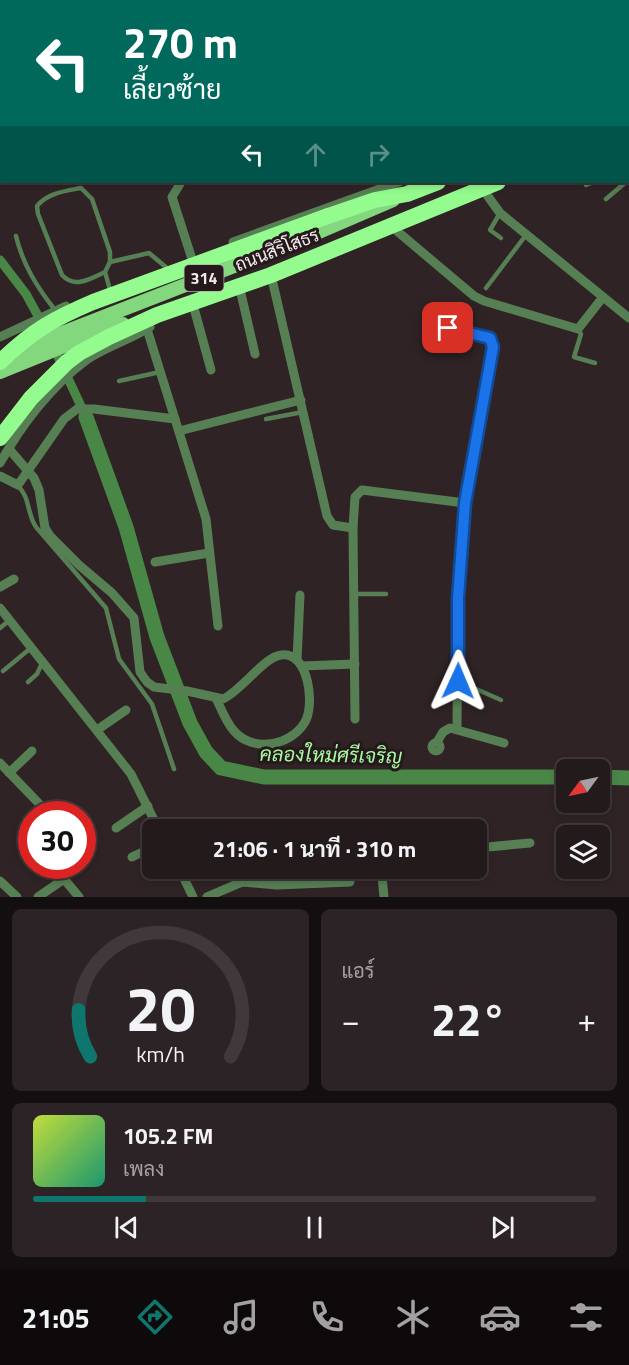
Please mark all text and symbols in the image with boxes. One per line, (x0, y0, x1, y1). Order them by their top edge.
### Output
text: 270 m (123, 10, 238, 74)
icon: left (24, 24, 102, 102)
text: เลี้ยวซ้าย (123, 68, 221, 109)
icon: left (236, 138, 269, 171)
icon: ahead (299, 138, 332, 171)
icon: right (362, 138, 395, 171)
street label: ถนนสิริโสธร (231, 221, 323, 278)
road number: 314 (184, 265, 224, 291)
pin (422, 302, 473, 353)
icon: arrive (431, 311, 464, 344)
position arrow (426, 649, 490, 713)
water label: คลองใหม่ศรีเจริญ (259, 738, 403, 771)
north arrow (556, 759, 610, 813)
map controls (556, 759, 610, 879)
speed limit sign: 30 (18, 801, 96, 879)
button: layers (556, 825, 610, 879)
text: 21:06 · 1 นาที · 310 m (213, 832, 416, 866)
text: แอร์ (342, 955, 375, 986)
text: 20 (125, 960, 195, 1055)
text: 22° (431, 985, 507, 1053)
text: − (342, 995, 360, 1045)
text: + (578, 995, 596, 1045)
text: km/h (136, 1038, 185, 1070)
text: 105.2 FM (123, 1119, 213, 1153)
text: เพลง (123, 1153, 164, 1184)
icon: previous (110, 1211, 143, 1244)
icon: pause (298, 1211, 331, 1244)
icon: next (486, 1211, 519, 1244)
icon: directions (134, 1296, 176, 1338)
icon: music (220, 1296, 262, 1338)
icon: phone (306, 1296, 348, 1338)
icon: climate (392, 1296, 434, 1338)
icon: car (479, 1296, 521, 1338)
icon: filters (565, 1296, 607, 1338)
text: 21:05 (22, 1297, 90, 1338)

